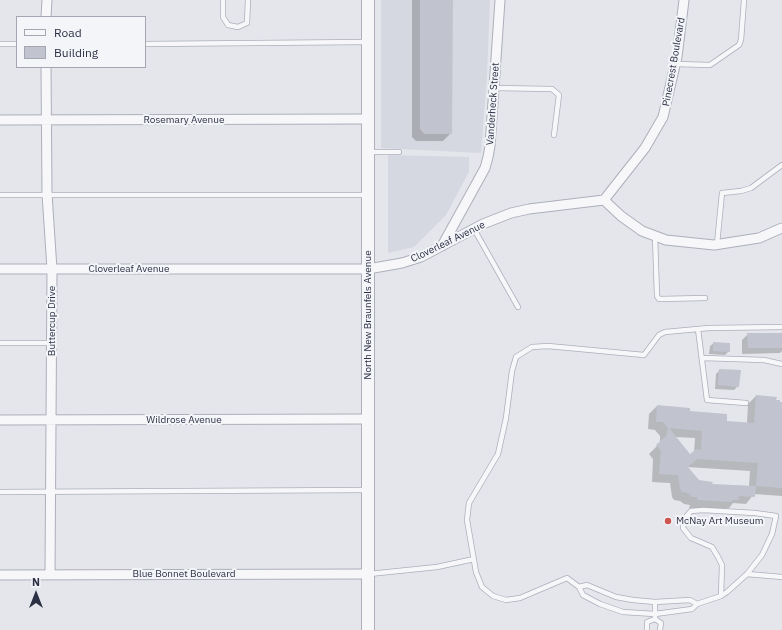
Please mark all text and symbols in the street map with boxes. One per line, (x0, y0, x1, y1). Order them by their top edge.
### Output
legend (16, 16, 146, 68)
street label: Pinecrest Boulevard (660, 17, 688, 107)
text: Road (54, 25, 82, 40)
text: Building (54, 45, 98, 60)
street label: Vanderheck Street (484, 62, 502, 146)
street label: Rosemary Avenue (144, 114, 224, 126)
street label: Cloverleaf Avenue (409, 219, 487, 265)
street label: North New Braunfels Avenue (362, 250, 374, 380)
street label: Cloverleaf Avenue (89, 263, 169, 275)
street label: Buttercup Drive (46, 286, 58, 356)
street label: Wildrose Avenue (146, 414, 222, 426)
place label: McNay Art Museum (676, 515, 763, 527)
marker: McNay Art Museum (663, 516, 673, 526)
street label: Blue Bonnet Boulevard (132, 568, 236, 580)
north arrow (16, 574, 56, 614)
text: N (32, 575, 40, 589)

